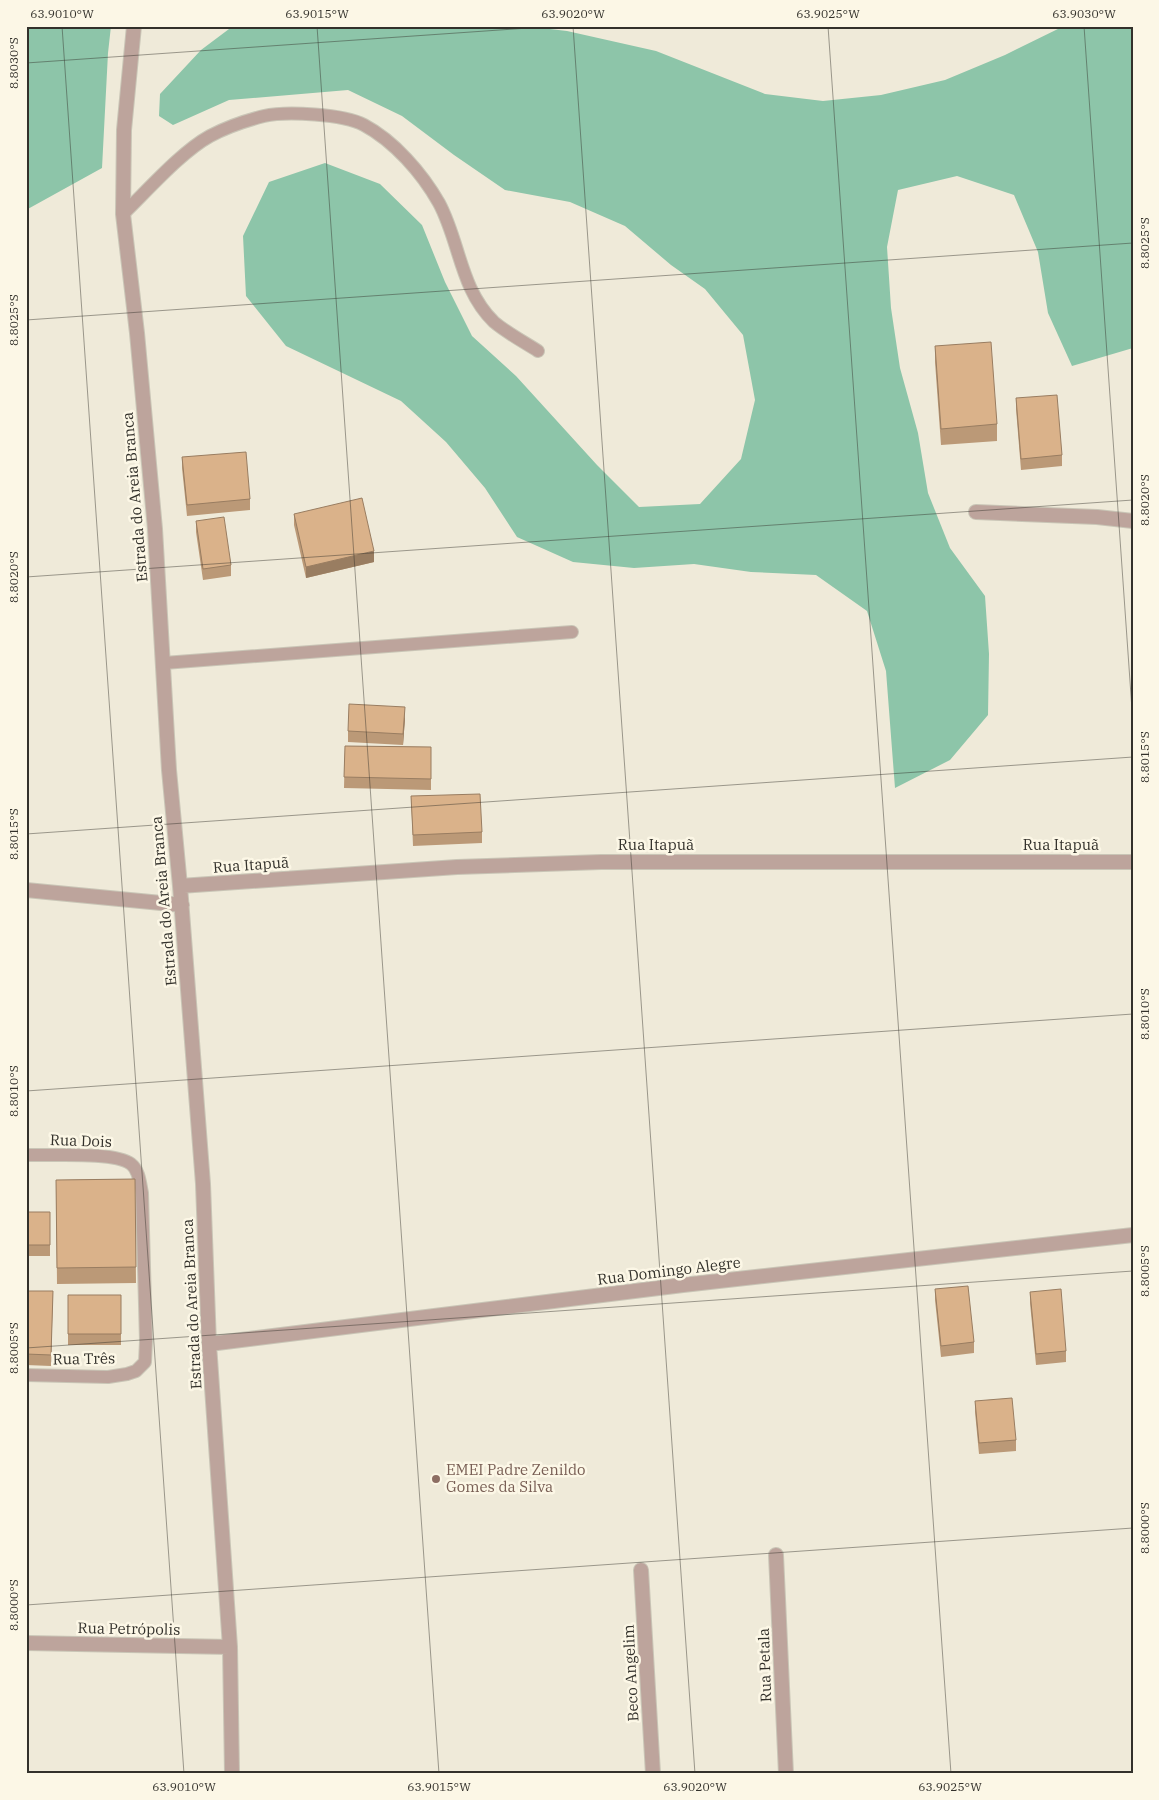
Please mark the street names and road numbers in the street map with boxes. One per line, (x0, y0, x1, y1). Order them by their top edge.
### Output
street label: Estrada do Areia Branca (118, 411, 151, 583)
street label: Estrada do Areia Branca (147, 815, 180, 987)
street label: Rua Itapuã (618, 835, 694, 854)
street label: Rua Itapuã (1023, 835, 1099, 854)
street label: Rua Itapuã (212, 852, 290, 877)
street label: Rua Dois (50, 1130, 112, 1151)
street label: Estrada do Areia Branca (178, 1218, 205, 1390)
street label: Rua Domingo Alegre (596, 1252, 742, 1289)
street label: Rua Três (53, 1348, 115, 1369)
street label: Rua Petrópolis (77, 1618, 181, 1639)
street label: Beco Angelim (618, 1624, 643, 1722)
street label: Rua Petala (754, 1628, 775, 1702)

